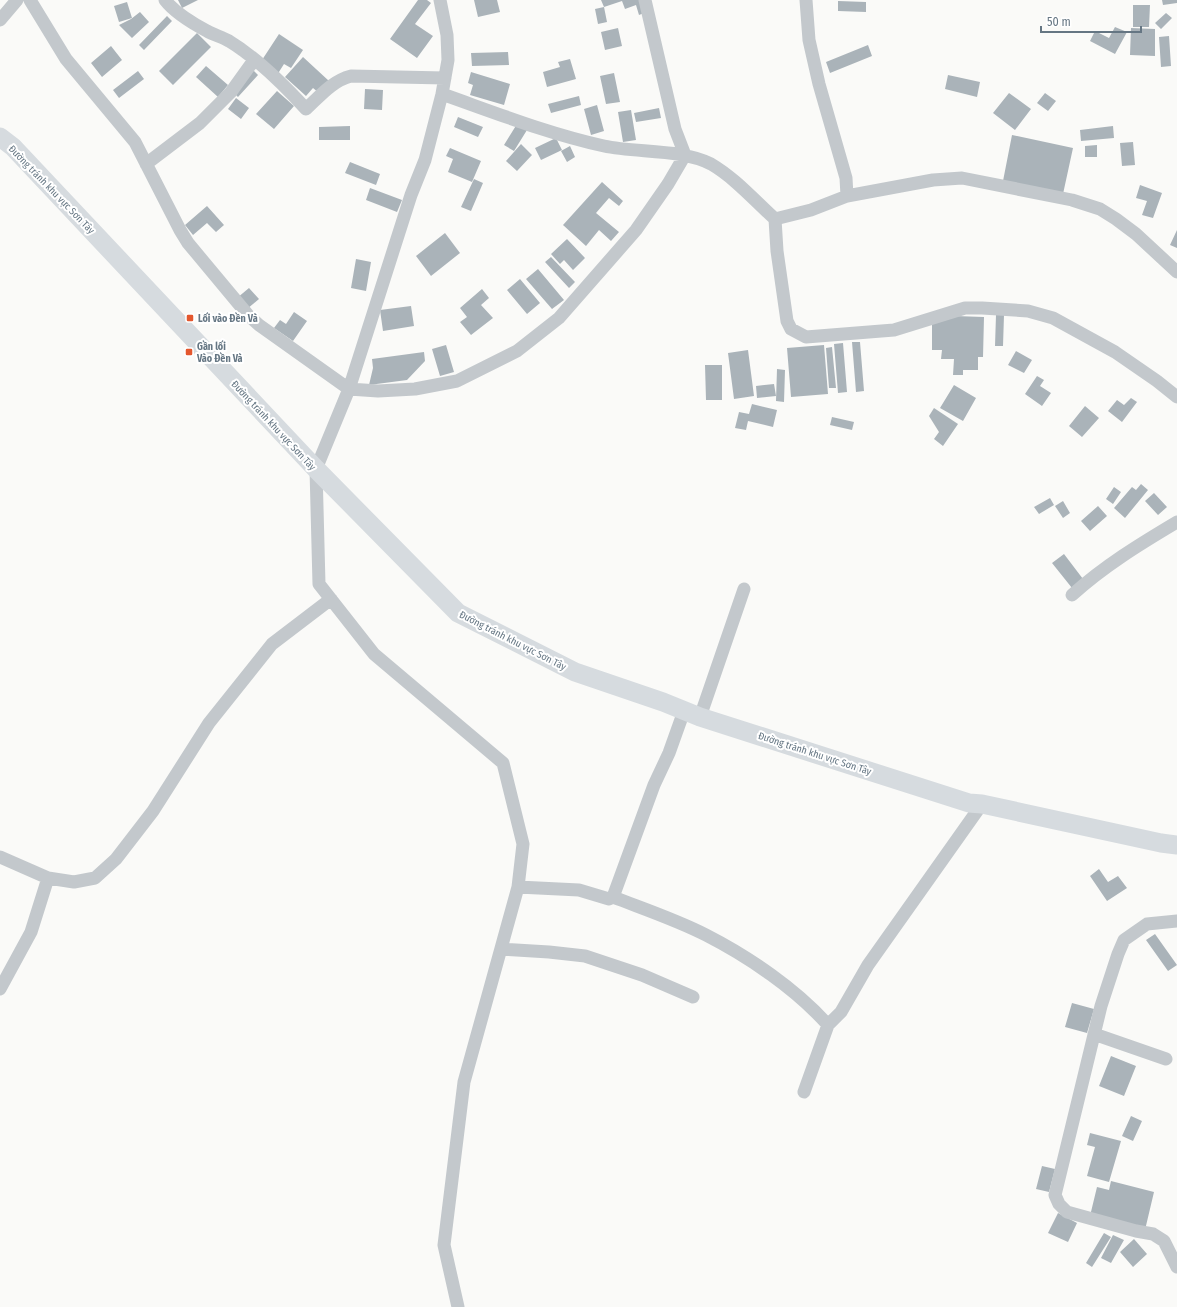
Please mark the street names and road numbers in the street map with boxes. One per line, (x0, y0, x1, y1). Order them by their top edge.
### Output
street label: Đường tránh khu vực Sơn Tây (6, 143, 97, 237)
street label: Đường tránh khu vực Sơn Tây (228, 378, 318, 473)
street label: Đường tránh khu vực Sơn Tây (457, 609, 569, 673)
street label: Đường tránh khu vực Sơn Tây (756, 730, 873, 778)

